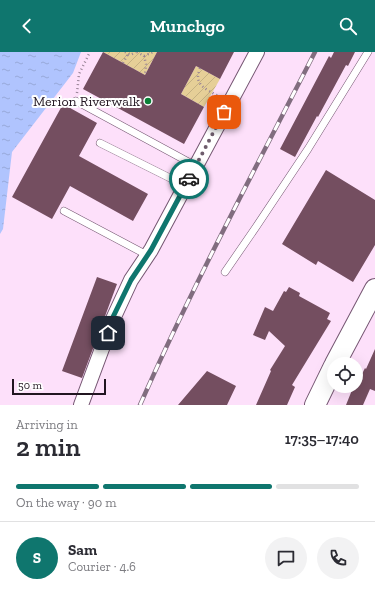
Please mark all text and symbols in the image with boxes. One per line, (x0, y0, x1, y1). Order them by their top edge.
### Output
icon: back (16, 15, 38, 37)
text: Munchgo (150, 15, 225, 37)
icon: search (337, 15, 359, 37)
place label: Merion Riverwalk (33, 93, 141, 110)
pin (207, 95, 241, 129)
marker: Merion Riverwalk (143, 96, 153, 106)
icon: bag (213, 101, 235, 123)
courier (169, 159, 209, 199)
icon: car (178, 168, 200, 190)
pin (91, 316, 125, 350)
icon: home (97, 322, 119, 344)
map controls (327, 357, 363, 393)
button: locate (327, 357, 363, 393)
scale bar (12, 377, 106, 396)
text: 50 m (18, 379, 42, 392)
text: Arriving in (16, 417, 78, 432)
text: 17:35–17:40 (285, 430, 359, 448)
text: 2 min (16, 431, 80, 463)
text: On the way · 90 m (16, 495, 116, 510)
button: chat (265, 537, 307, 579)
button: phone (317, 537, 359, 579)
text: Sam (68, 541, 97, 559)
text: S (33, 549, 41, 567)
text: Courier · 4.6 (68, 559, 136, 574)

